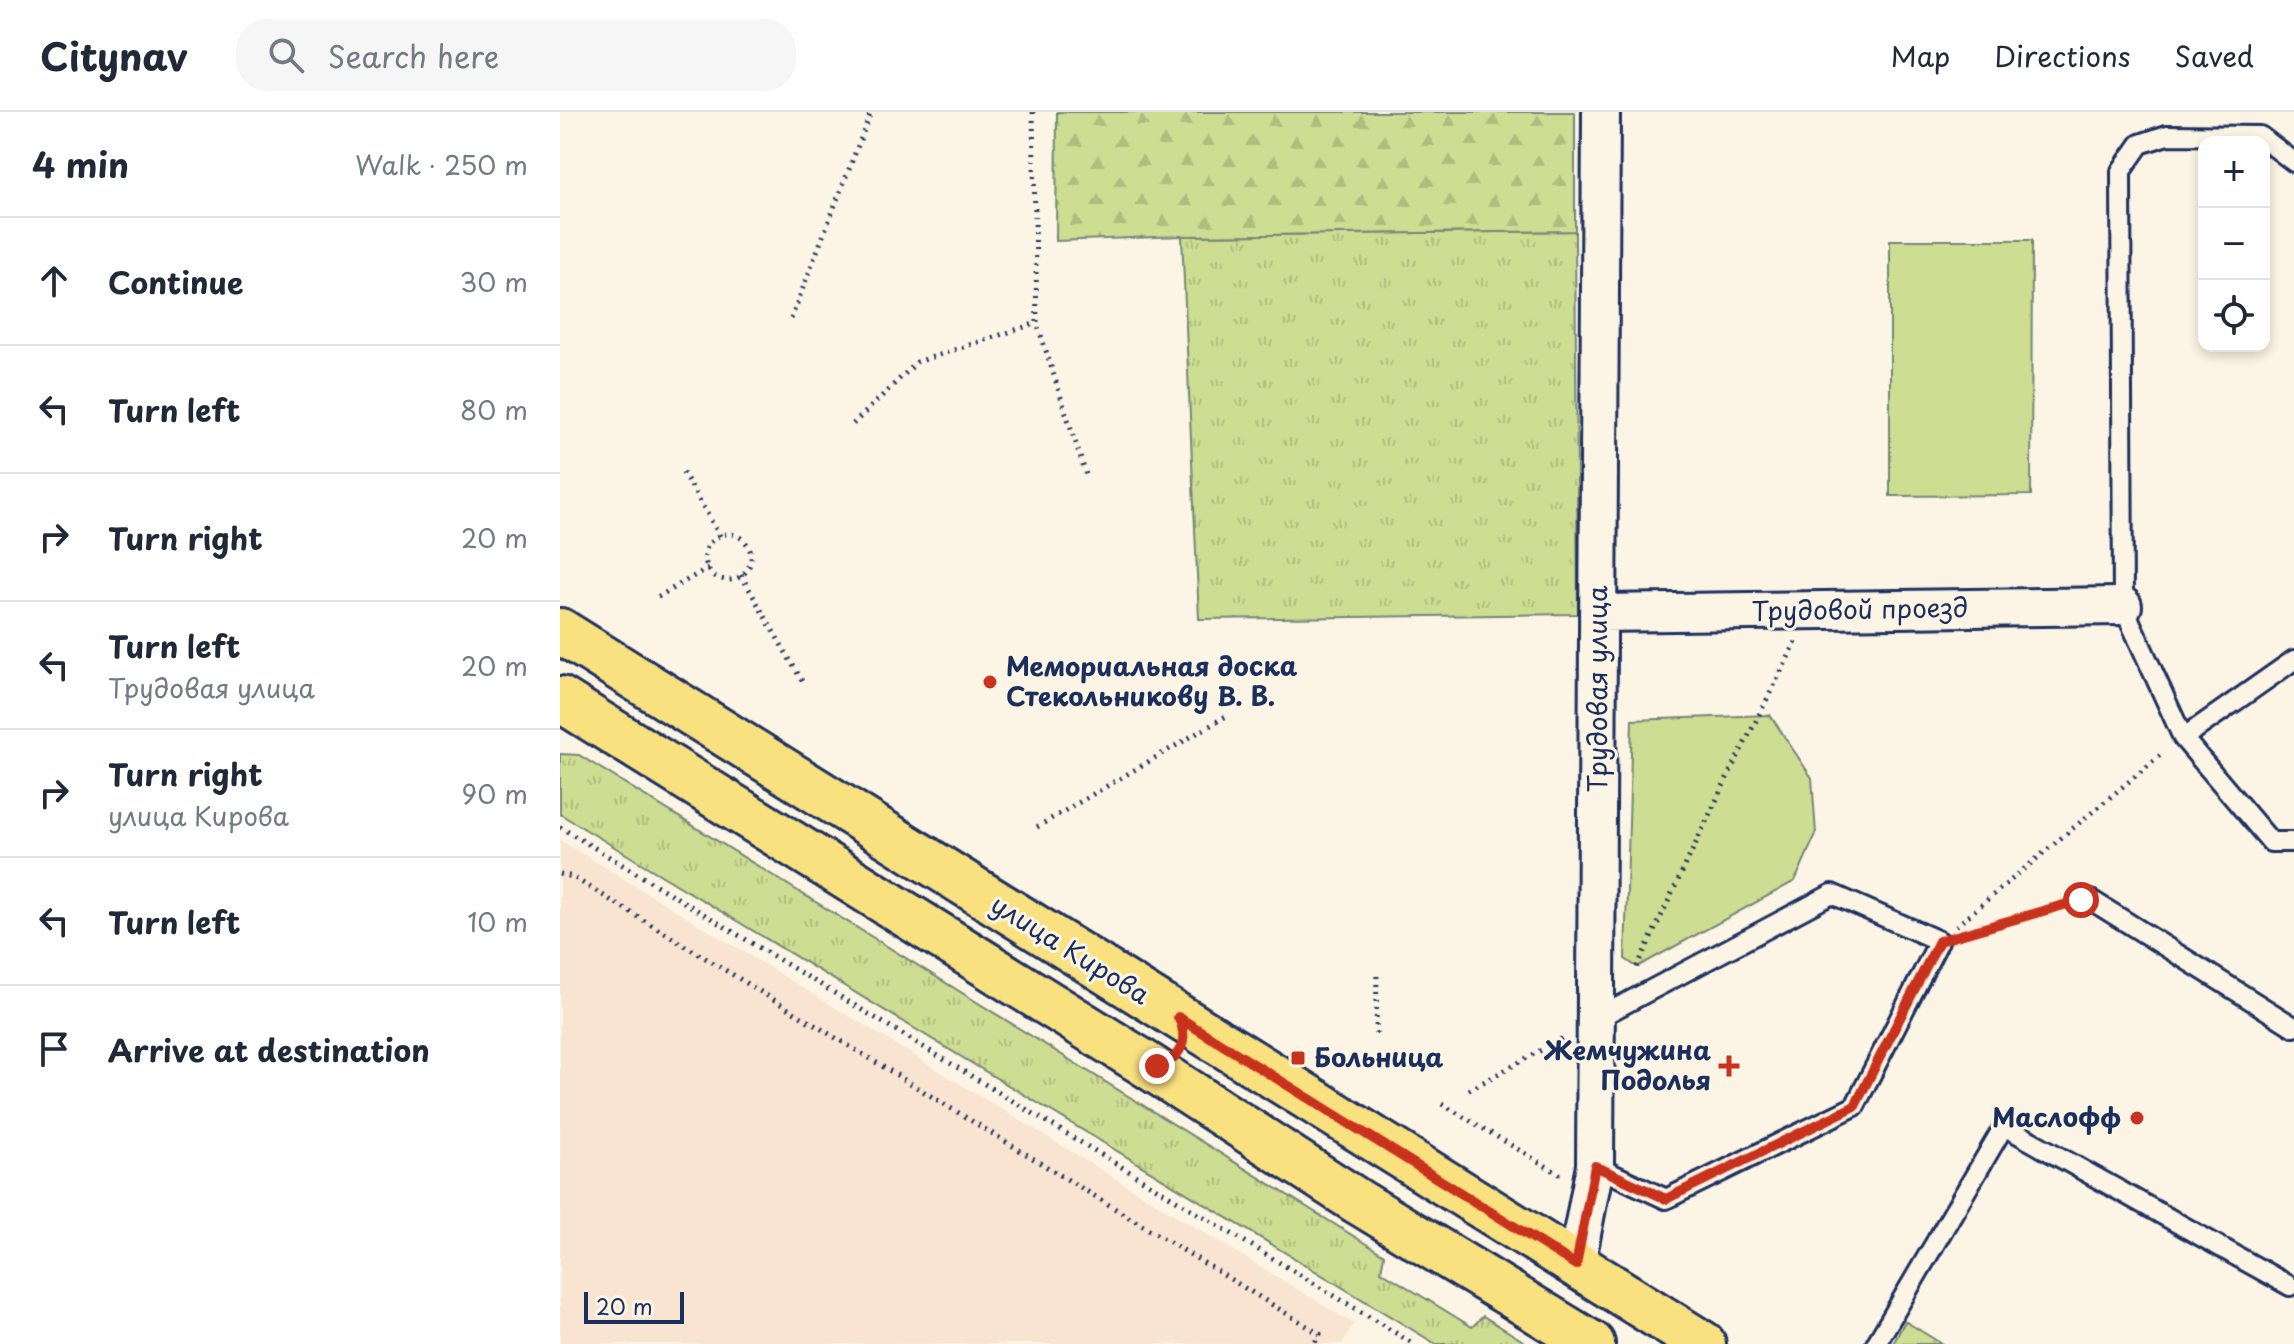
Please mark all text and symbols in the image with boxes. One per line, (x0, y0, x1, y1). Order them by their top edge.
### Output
search box (236, 19, 796, 91)
text: Citynav (40, 27, 188, 84)
icon: search (264, 33, 308, 77)
text: Search here (328, 33, 499, 78)
text: Map (1891, 34, 1950, 77)
text: Directions (1994, 34, 2131, 77)
text: Saved (2175, 34, 2254, 77)
map controls (2198, 136, 2270, 352)
button: + (2198, 136, 2270, 208)
text: 4 min (32, 138, 129, 190)
text: Walk · 250 m (355, 145, 528, 184)
button: − (2198, 208, 2270, 280)
icon: ahead (32, 259, 76, 303)
text: Continue (108, 259, 243, 304)
text: 30 m (460, 262, 528, 301)
button: locate (2198, 280, 2270, 352)
icon: left (32, 387, 76, 431)
text: Turn left (108, 387, 240, 432)
text: 80 m (460, 390, 528, 429)
icon: right (32, 515, 76, 559)
text: Turn right (108, 515, 263, 560)
text: 20 m (461, 518, 528, 557)
street label: Трудовая улица (1577, 585, 1616, 792)
street label: Трудовой проезд (1751, 587, 1969, 630)
text: Turn left (108, 623, 240, 668)
icon: left (32, 643, 76, 687)
text: 20 m (461, 646, 528, 685)
place label: Мемориальная доска Стекольникову В. В. (1006, 646, 1298, 715)
text: Трудовая улица (108, 668, 315, 707)
marker: Мемориальная доска Стекольникову В. В. (981, 673, 999, 691)
text: Turn right (108, 751, 263, 796)
icon: right (32, 771, 76, 815)
text: 90 m (461, 774, 528, 813)
text: улица Кирова (108, 796, 289, 835)
route start (2063, 882, 2099, 918)
street label: улица Кирова (984, 884, 1159, 1014)
icon: left (32, 899, 76, 943)
text: Turn left (108, 899, 240, 944)
text: 10 m (467, 902, 528, 941)
icon: arrive (32, 1027, 76, 1071)
text: Arrive at destination (108, 1027, 430, 1072)
place label: Жемчужина Подолья (1543, 1030, 1711, 1099)
place label: Больница (1314, 1037, 1443, 1076)
route end (1139, 1048, 1175, 1084)
marker: Больница (1289, 1049, 1307, 1067)
marker: Жемчужина Подолья (1718, 1055, 1740, 1077)
place label: Маслофф (1992, 1097, 2121, 1136)
marker: Маслофф (2128, 1109, 2146, 1127)
scale bar (584, 1288, 684, 1324)
text: 20 m (596, 1289, 653, 1322)

